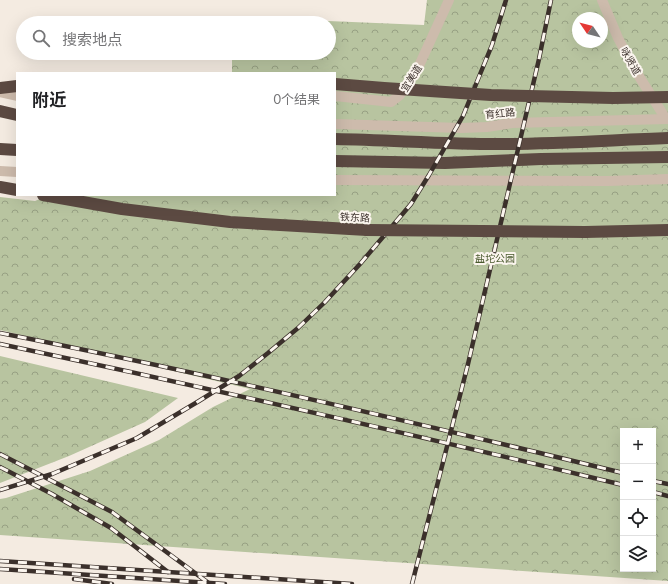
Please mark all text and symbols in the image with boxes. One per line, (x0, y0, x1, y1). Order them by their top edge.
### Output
north arrow (572, 12, 608, 48)
search box (16, 16, 336, 60)
icon: search (30, 27, 52, 49)
text: 搜索地点 (62, 30, 122, 48)
street label: 咏贤道 (618, 45, 644, 77)
street label: 宜美道 (398, 62, 424, 94)
text: 附近 (32, 89, 66, 110)
text: 0个结果 (273, 91, 320, 107)
street label: 育红路 (484, 105, 516, 121)
street label: 铁东路 (340, 210, 370, 224)
park label: 盐坨公园 (475, 252, 515, 264)
map controls (620, 428, 656, 572)
button: + (620, 428, 656, 464)
button: − (620, 464, 656, 500)
button: locate (620, 500, 656, 536)
button: layers (620, 536, 656, 572)

